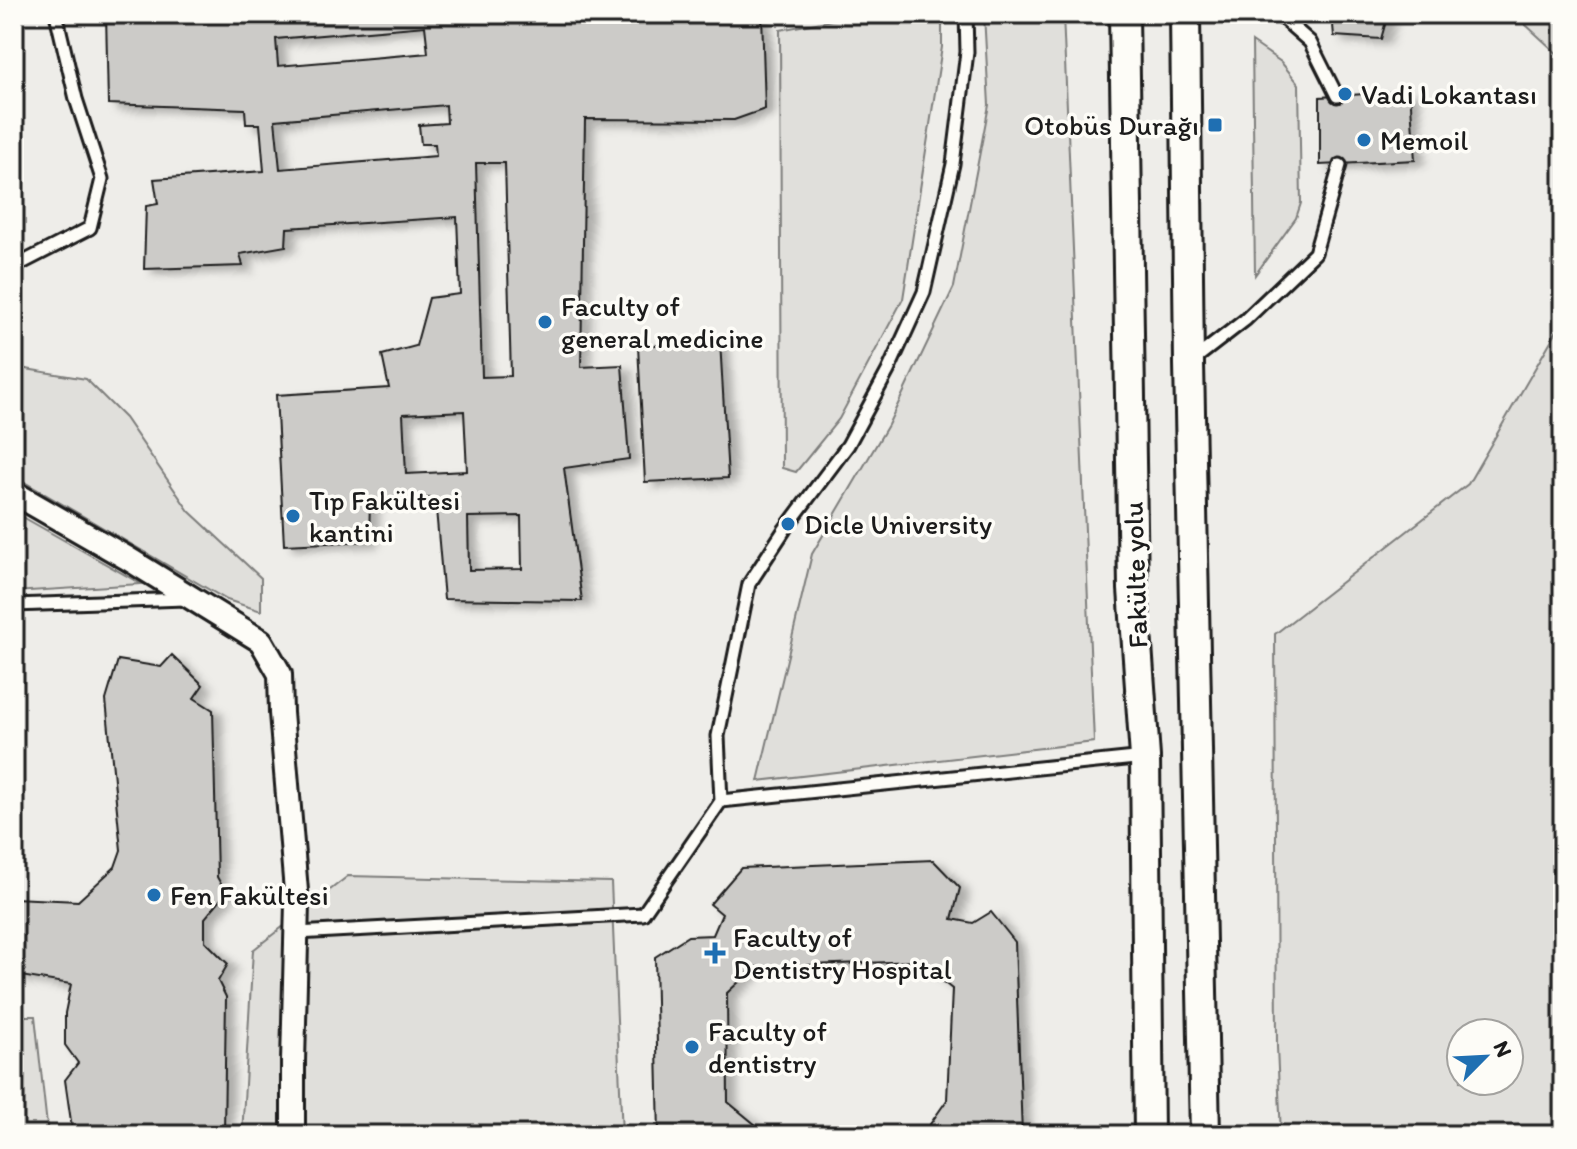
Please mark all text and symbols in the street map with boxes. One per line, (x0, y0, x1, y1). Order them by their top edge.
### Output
place label: Vadi Lokantası (1361, 77, 1537, 111)
marker: Vadi Lokantası (1336, 85, 1354, 103)
place label: Otobüs Durağı (1024, 108, 1199, 142)
marker: Otobüs Durağı (1206, 116, 1224, 134)
place label: Memoil (1380, 123, 1468, 157)
marker: Memoil (1355, 131, 1373, 149)
place label: Faculty of general medicine (561, 289, 764, 355)
marker: Faculty of general medicine (536, 313, 554, 331)
place label: Tıp Fakültesi kantini (309, 483, 460, 549)
street label: Fakülte yolu (1115, 501, 1155, 649)
marker: Tıp Fakültesi kantini (284, 507, 302, 525)
place label: Dicle University (804, 507, 992, 541)
marker: Dicle University (779, 515, 797, 533)
place label: Fen Fakültesi (170, 878, 329, 912)
marker: Fen Fakültesi (145, 886, 163, 904)
place label: Faculty of Dentistry Hospital (733, 920, 952, 986)
marker: Faculty of Dentistry Hospital (704, 942, 726, 964)
place label: Faculty of dentistry (708, 1014, 828, 1080)
north arrow (1445, 1017, 1525, 1097)
text: N (1487, 1037, 1518, 1061)
marker: Faculty of dentistry (683, 1038, 701, 1056)

